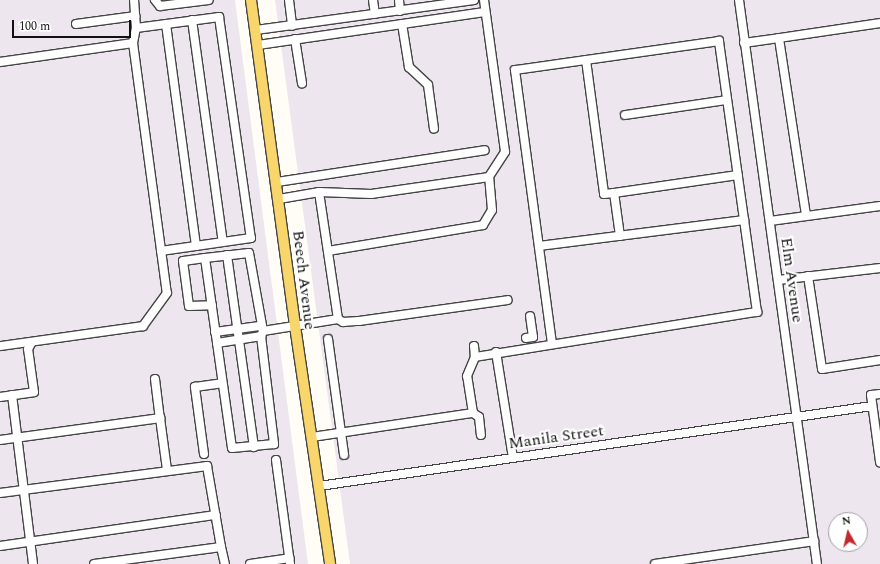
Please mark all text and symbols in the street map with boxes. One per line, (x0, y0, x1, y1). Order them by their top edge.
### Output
scale bar (14, 12, 133, 38)
text: 100 m (19, 17, 50, 36)
street label: Beech Avenue (288, 229, 320, 331)
street label: Elm Avenue (777, 236, 807, 324)
street label: Manila Street (507, 421, 605, 453)
north arrow (828, 512, 868, 552)
text: N (841, 512, 852, 530)

